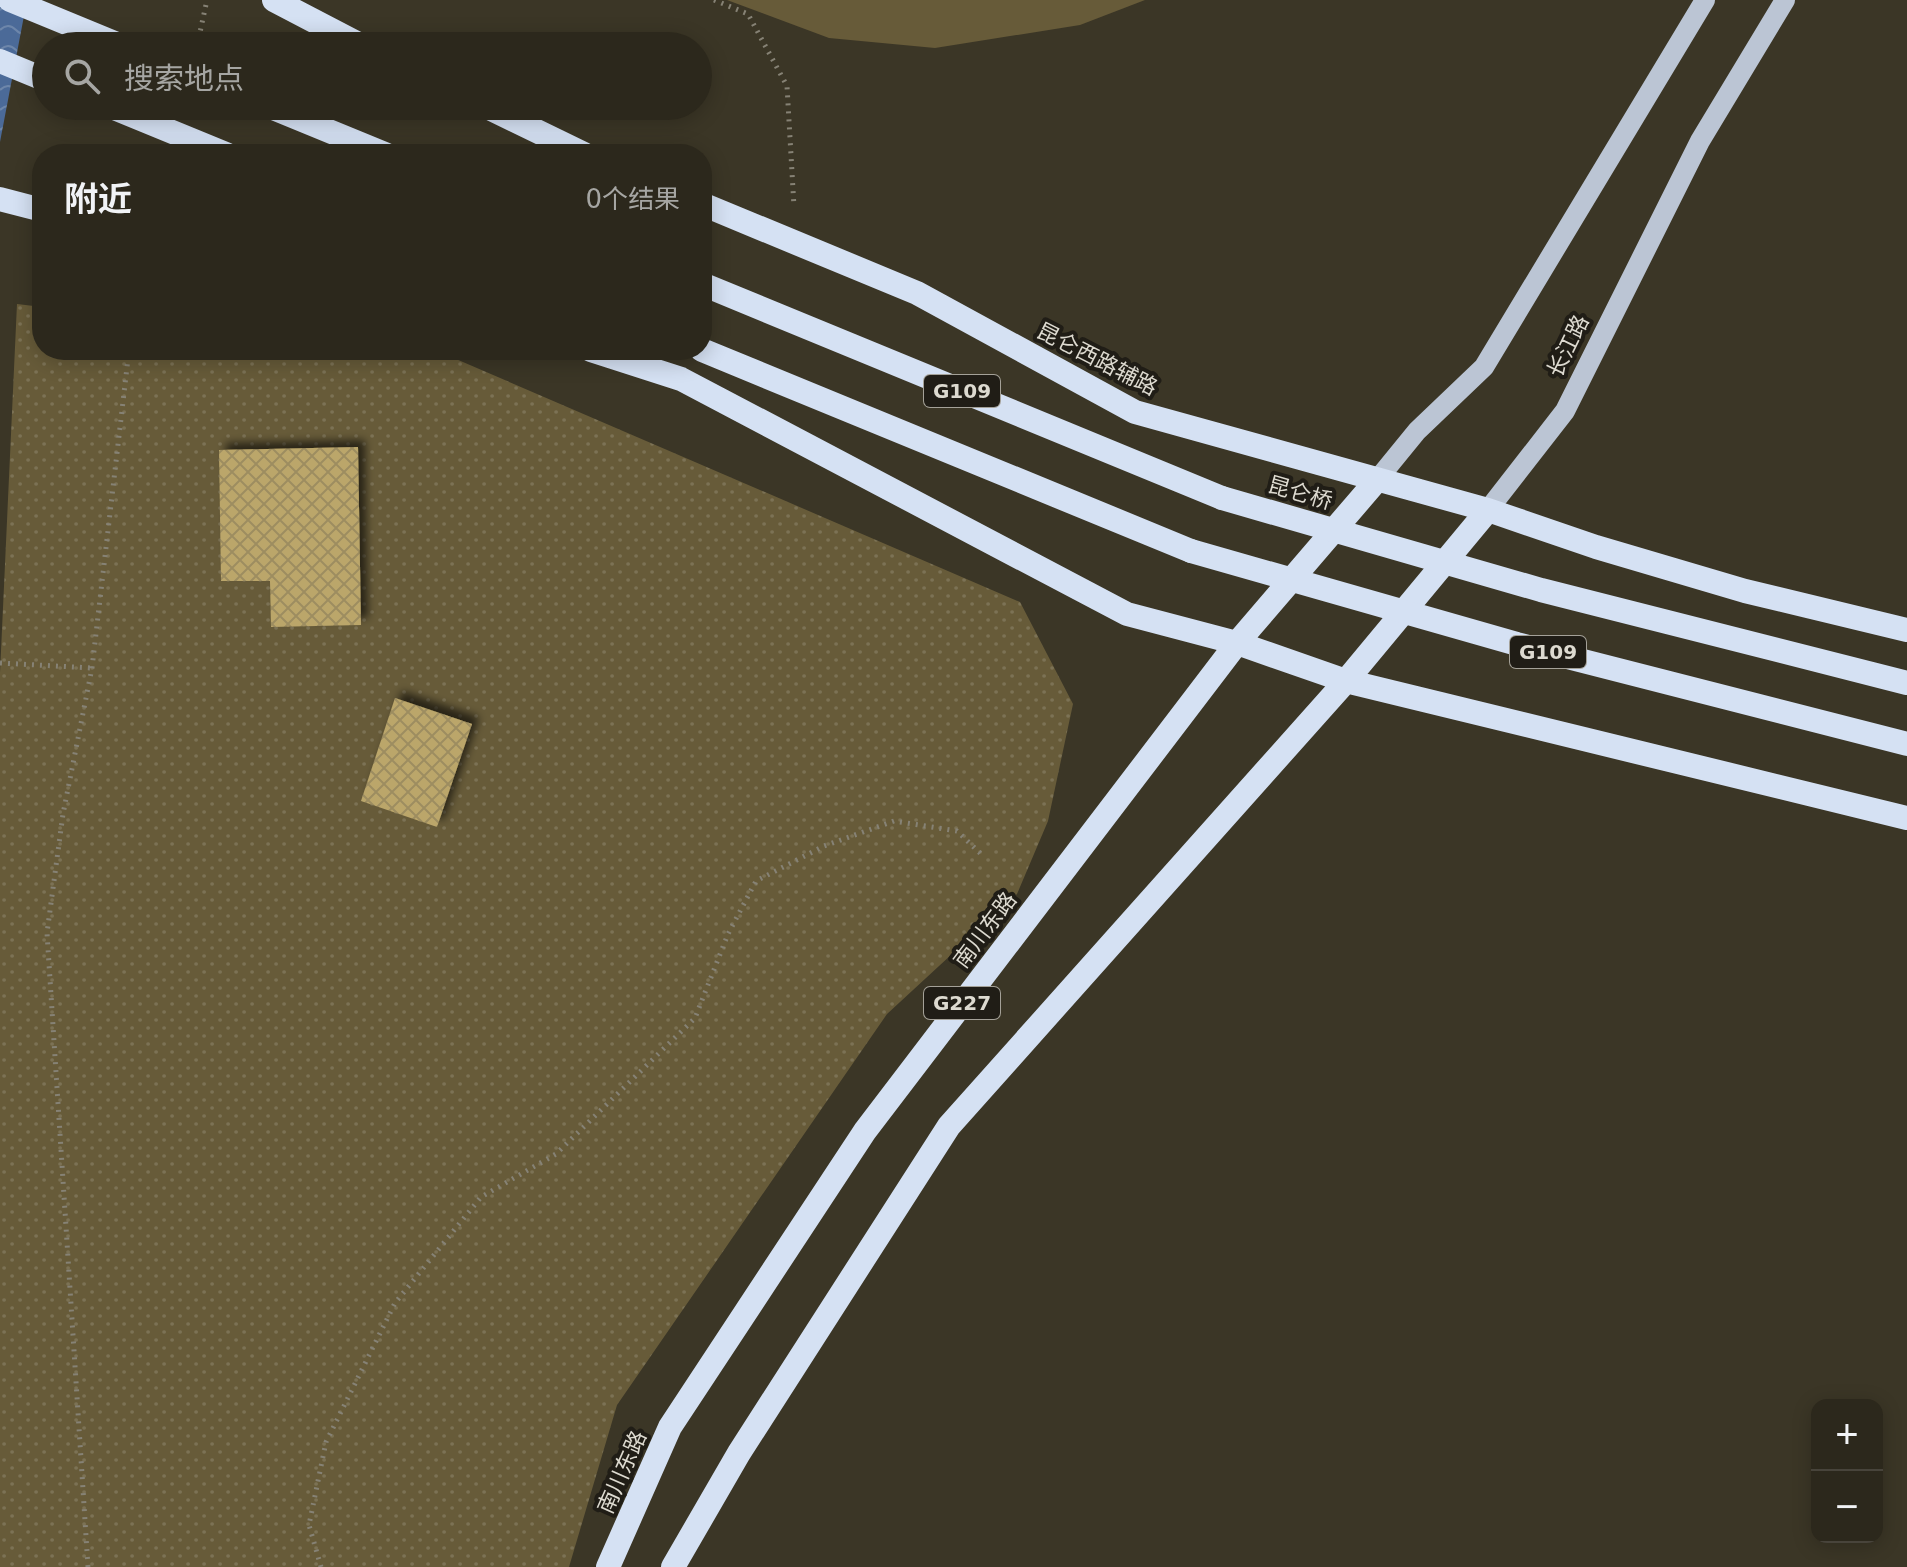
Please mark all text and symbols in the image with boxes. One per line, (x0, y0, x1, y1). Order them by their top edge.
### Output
search box (32, 32, 712, 120)
icon: search (60, 54, 104, 98)
text: 搜索地点 (124, 61, 244, 96)
text: 附近 (64, 179, 132, 219)
text: 0个结果 (585, 184, 680, 214)
street label: 长江路 (1542, 311, 1594, 381)
street label: 昆仑西路辅路 (1033, 318, 1161, 400)
road number: G109 (924, 375, 1000, 407)
street label: 昆仑桥 (1265, 472, 1335, 514)
road number: G109 (1510, 636, 1586, 668)
street label: 南川东路 (949, 887, 1021, 973)
road number: G227 (924, 987, 1000, 1019)
map controls (1811, 1399, 1883, 1543)
button: + (1811, 1399, 1883, 1471)
street label: 南川东路 (593, 1427, 651, 1517)
button: − (1811, 1471, 1883, 1543)

